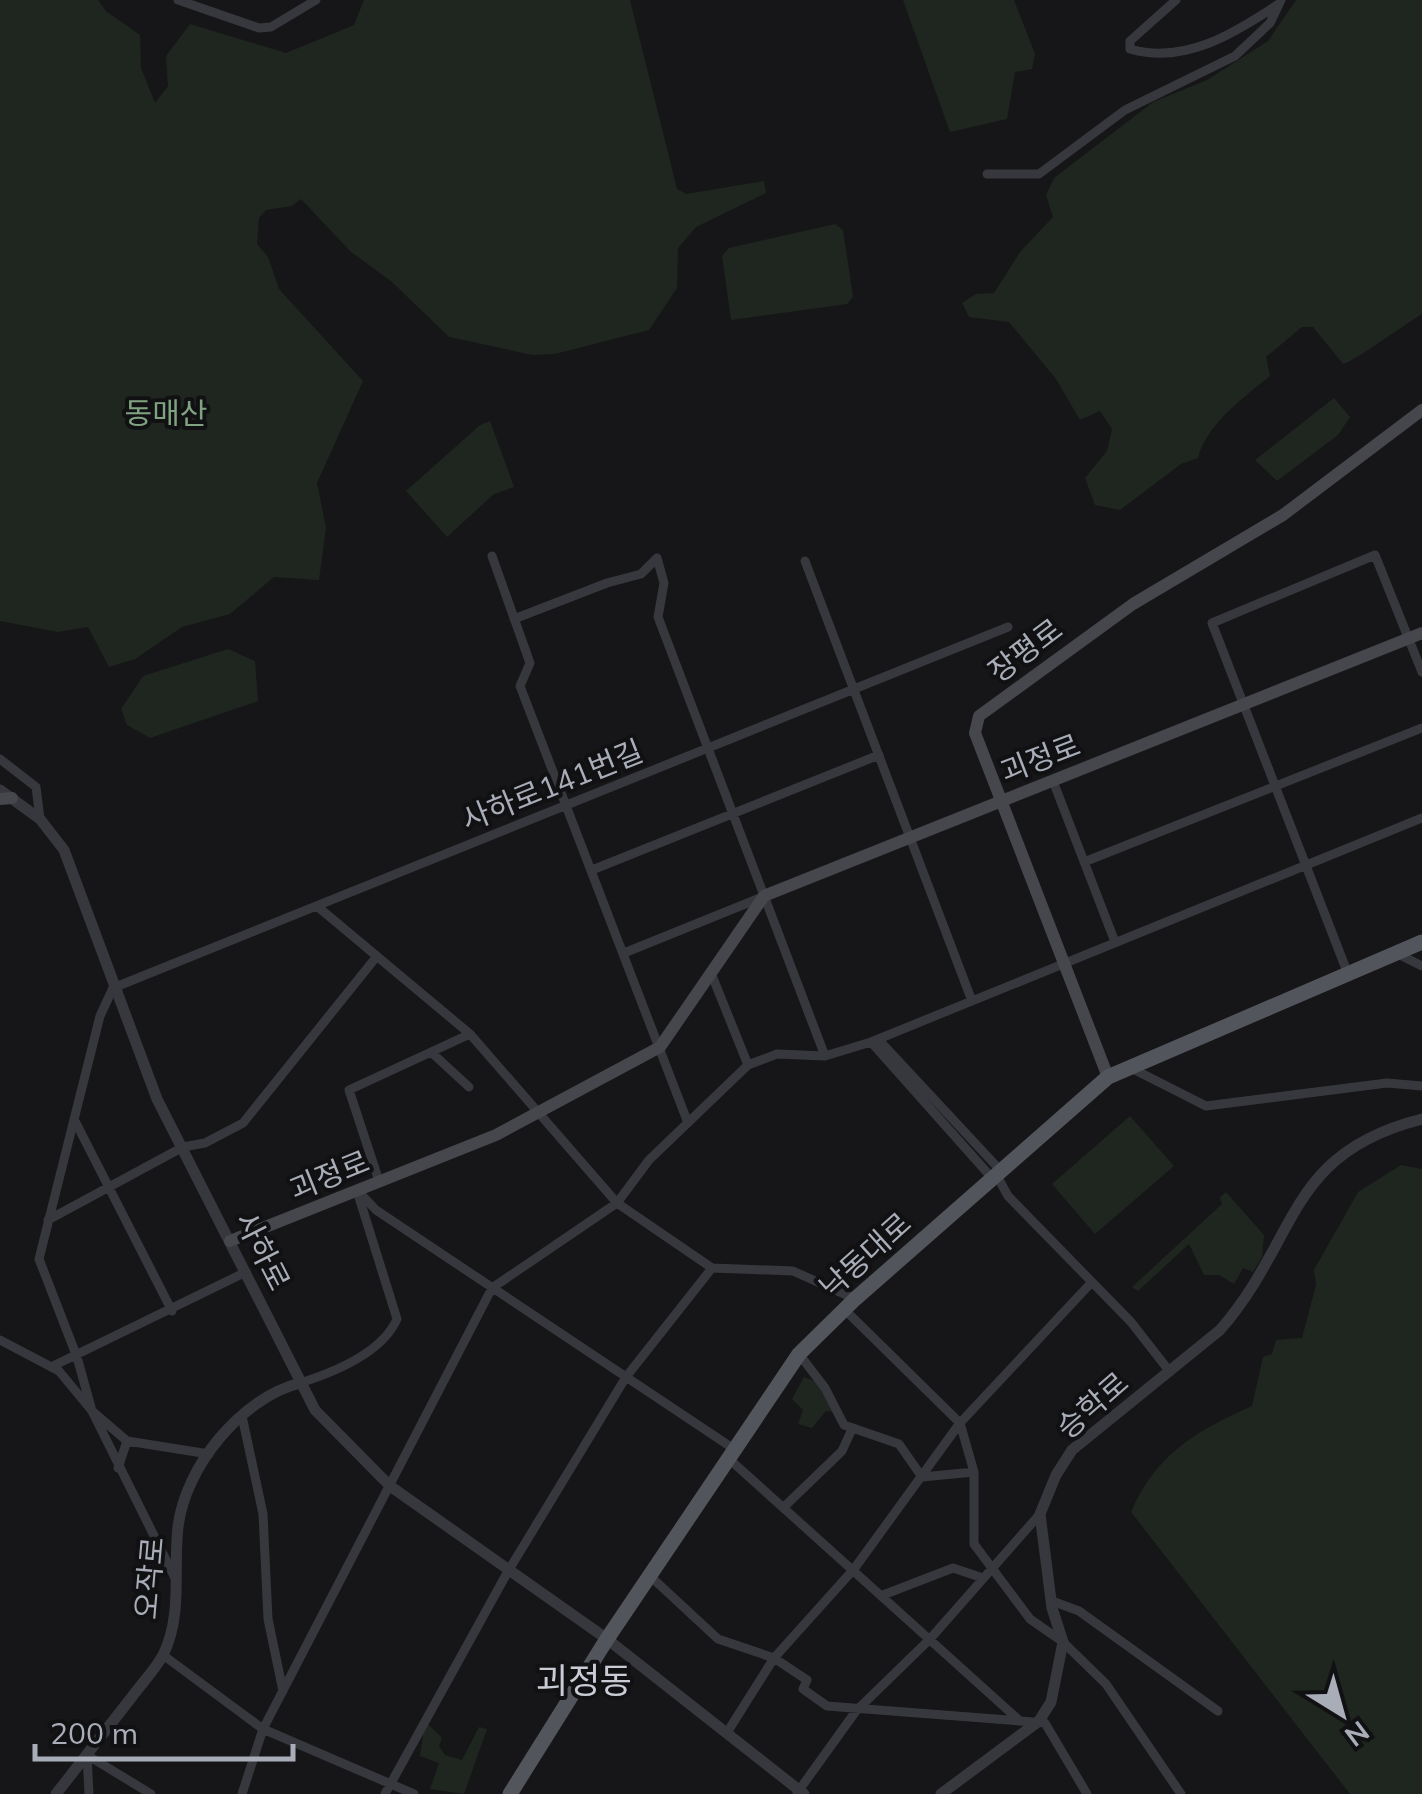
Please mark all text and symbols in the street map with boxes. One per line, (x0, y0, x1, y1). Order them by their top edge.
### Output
park label: 동매산 (125, 394, 207, 432)
street label: 장평로 (980, 610, 1070, 690)
street label: 괴정로 (995, 725, 1085, 791)
street label: 사하로141번길 (456, 731, 648, 839)
street label: 괴정로 (283, 1142, 375, 1208)
street label: 낙동대로 (811, 1204, 919, 1306)
street label: 사하로 (227, 1205, 299, 1297)
street label: 승학로 (1048, 1363, 1136, 1447)
street label: 오작로 (126, 1535, 172, 1621)
district label: 괴정동 (536, 1658, 632, 1702)
north arrow (1292, 1664, 1392, 1764)
scale bar (35, 1699, 292, 1761)
text: 200 m (50, 1714, 138, 1752)
text: N (1338, 1714, 1376, 1755)

